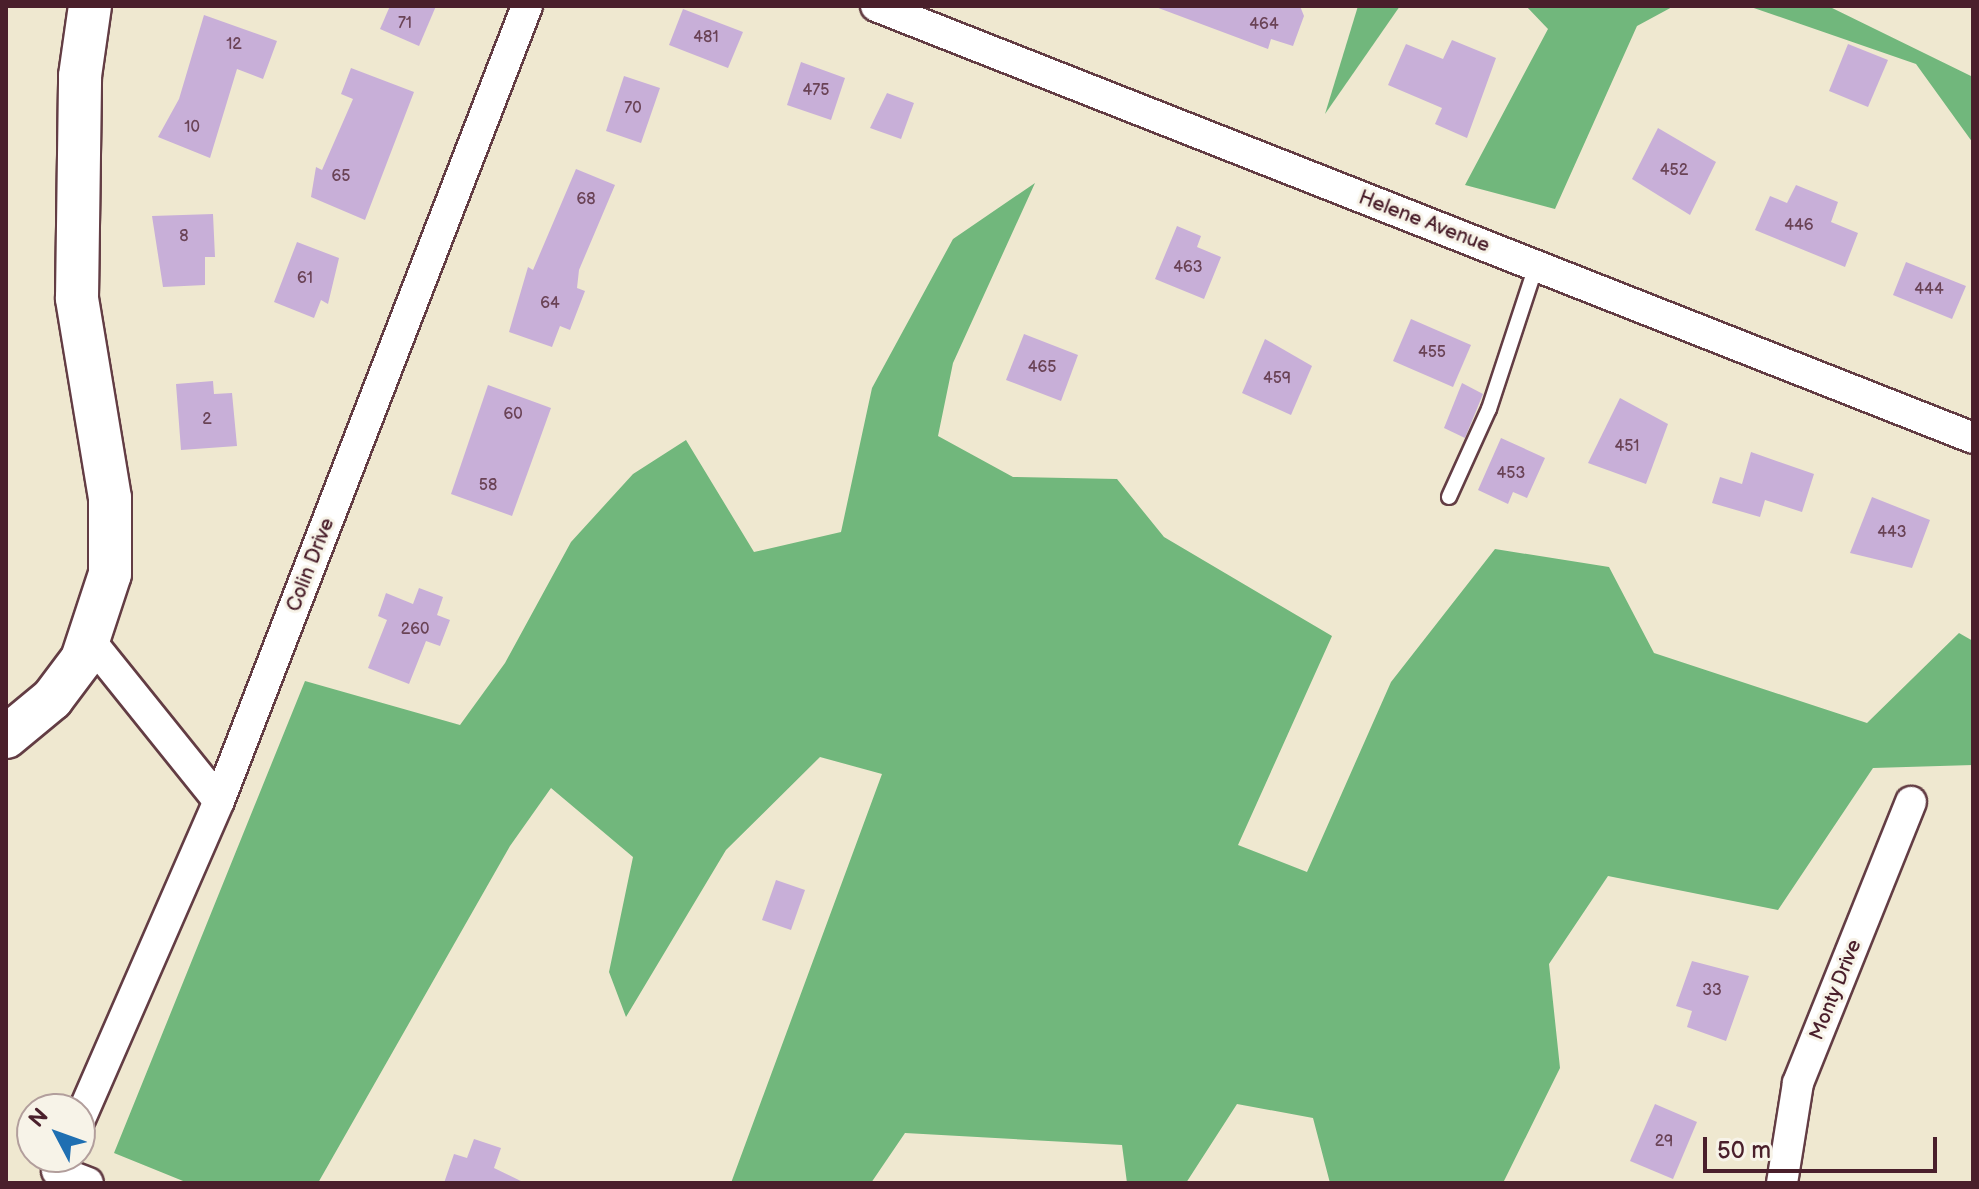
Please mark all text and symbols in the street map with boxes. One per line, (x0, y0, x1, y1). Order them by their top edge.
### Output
house number: 71 (398, 14, 412, 34)
house number: 464 (1249, 15, 1279, 35)
house number: 481 (693, 28, 719, 48)
house number: 12 (226, 35, 242, 55)
house number: 475 (803, 81, 829, 101)
house number: 70 (624, 99, 642, 119)
house number: 10 (184, 118, 200, 138)
house number: 452 (1660, 161, 1688, 181)
house number: 65 (332, 167, 350, 187)
street label: Helene Avenue (1355, 186, 1493, 258)
house number: 68 (576, 190, 596, 210)
house number: 446 (1784, 216, 1814, 236)
house number: 8 (179, 227, 189, 247)
house number: 463 (1173, 258, 1203, 278)
house number: 61 (297, 269, 313, 289)
house number: 444 (1914, 280, 1944, 300)
house number: 64 (540, 294, 560, 314)
house number: 455 (1418, 343, 1446, 363)
house number: 465 (1028, 358, 1056, 378)
house number: 459 (1263, 369, 1291, 389)
house number: 60 (503, 405, 523, 425)
house number: 2 (202, 410, 212, 430)
house number: 451 (1614, 437, 1640, 457)
house number: 453 (1497, 464, 1525, 484)
house number: 58 (479, 476, 497, 496)
street label: Colin Drive (282, 515, 340, 615)
house number: 443 (1877, 523, 1907, 543)
house number: 260 (401, 620, 429, 640)
street label: Monty Drive (1805, 936, 1867, 1044)
house number: 33 (1702, 981, 1722, 1001)
north arrow (16, 1093, 96, 1173)
text: N (23, 1103, 55, 1133)
scale bar (1707, 1121, 1941, 1171)
house number: 29 (1655, 1132, 1673, 1152)
text: 50 m (1717, 1136, 1771, 1165)

